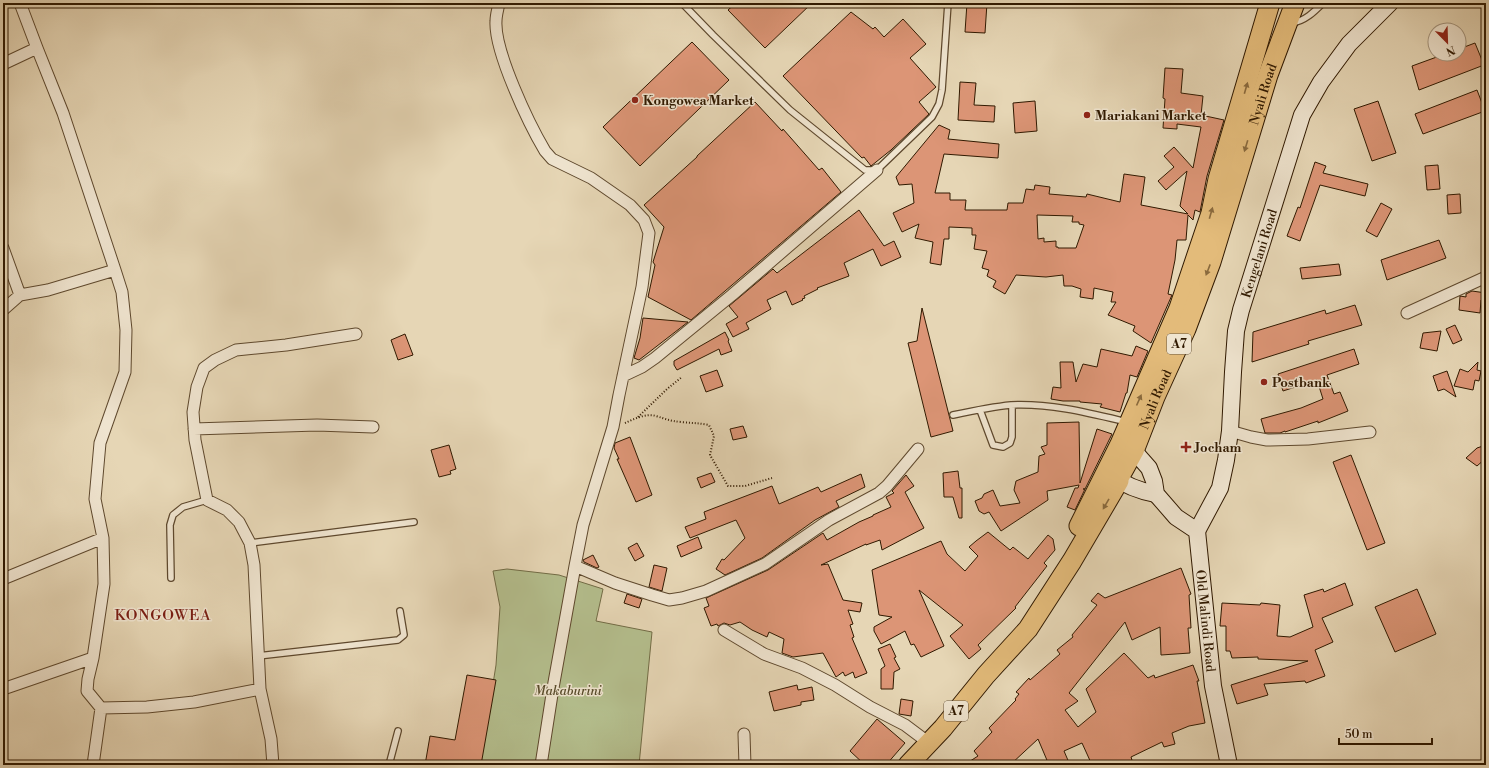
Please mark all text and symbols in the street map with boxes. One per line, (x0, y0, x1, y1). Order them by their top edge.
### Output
north arrow (1427, 22, 1467, 62)
text: N (1444, 42, 1457, 59)
street label: Nyali Road (1246, 61, 1281, 127)
one-way arrow (1243, 82, 1249, 94)
place label: Kongowea Market (643, 93, 754, 109)
marker: Kongowea Market (630, 95, 640, 105)
place label: Mariakani Market (1095, 108, 1207, 124)
marker: Mariakani Market (1082, 110, 1092, 120)
one-way arrow (1243, 140, 1249, 152)
street label: Kengelani Road (1238, 206, 1281, 300)
one-way arrow (1208, 207, 1214, 219)
one-way arrow (1205, 265, 1211, 277)
road number: A7 (1167, 334, 1191, 354)
street label: Nyali Road (1136, 367, 1176, 432)
place label: Postbank (1272, 375, 1331, 391)
marker: Postbank (1259, 377, 1269, 387)
one-way arrow (1136, 394, 1142, 405)
place label: Jocham (1193, 440, 1241, 456)
marker: Jocham (1180, 441, 1192, 453)
one-way arrow (1102, 498, 1109, 510)
street label: Old Malindi Road (1192, 569, 1219, 673)
district label: KONGOWEA (114, 606, 212, 625)
park label: Makaburini (534, 683, 603, 699)
road number: A7 (944, 701, 968, 721)
scale bar (1339, 720, 1432, 746)
text: 50 m (1345, 727, 1373, 742)

